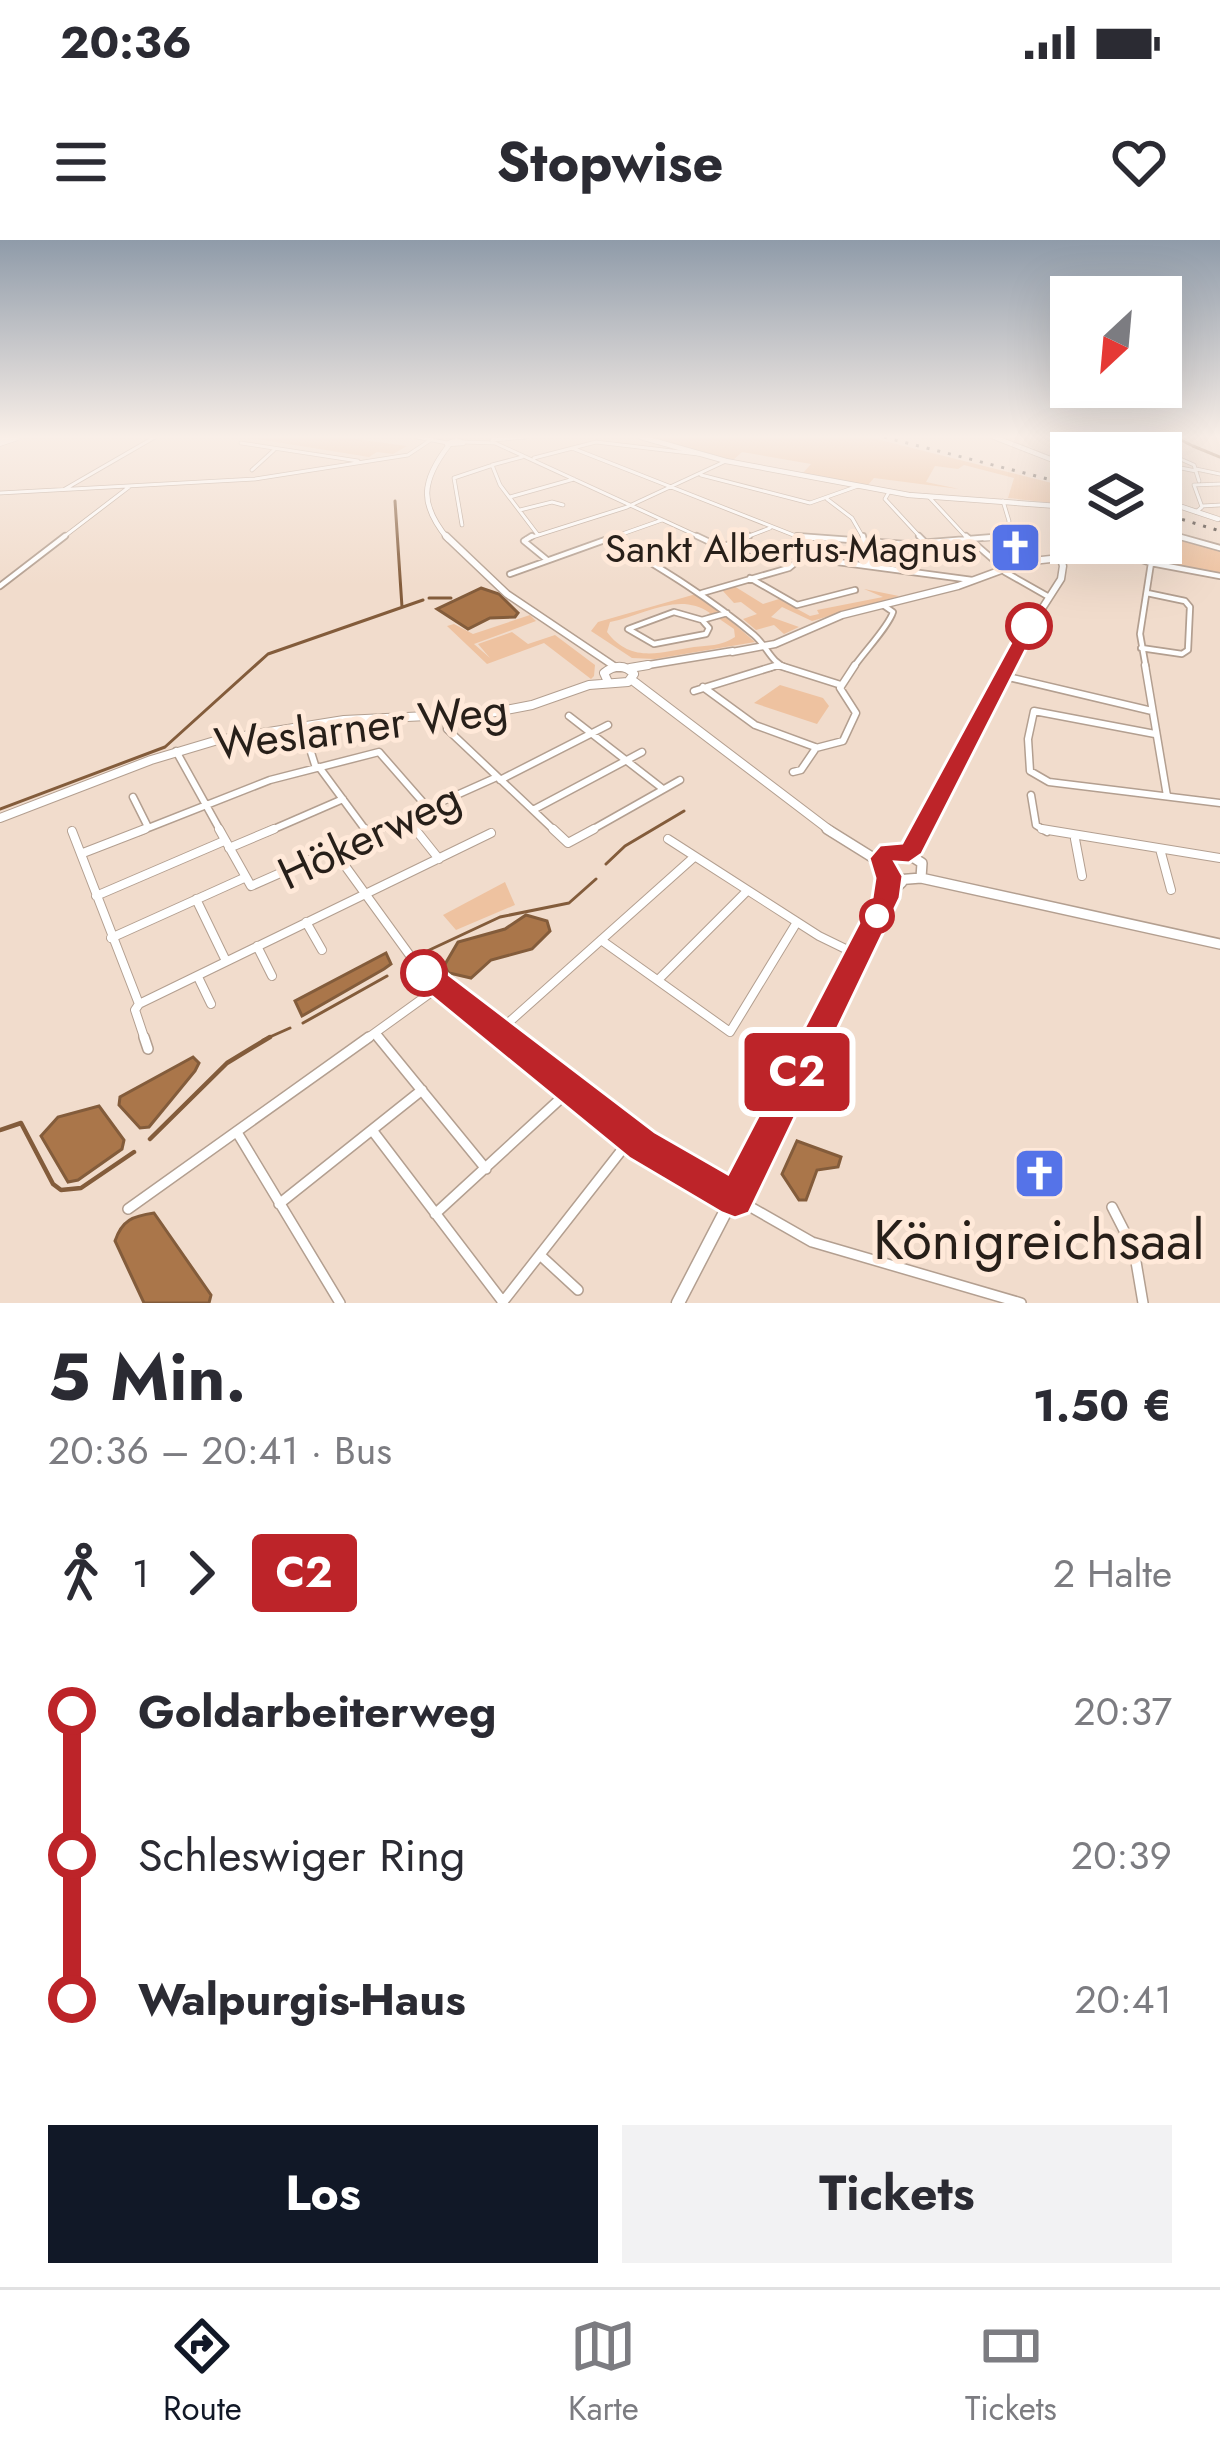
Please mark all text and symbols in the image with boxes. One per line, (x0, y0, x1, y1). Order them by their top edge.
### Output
text: 20:36 (60, 10, 192, 75)
text: Stopwise (497, 123, 723, 201)
icon: menu (48, 129, 114, 195)
icon: heart (1106, 129, 1172, 195)
north arrow (1050, 276, 1182, 408)
map controls (1050, 276, 1182, 564)
button: layers (1050, 432, 1182, 564)
place label: Sankt Albertus-Magnus (605, 520, 977, 577)
church icon: Sankt Albertus-Magnus (988, 520, 1044, 576)
unlabelled marker (1007, 604, 1051, 648)
street label: Weslarner Weg (211, 676, 512, 777)
street label: Hökerweg (267, 765, 471, 906)
unlabelled marker (861, 900, 893, 932)
unlabelled marker (402, 951, 446, 995)
line badge: C2 (743, 1033, 851, 1111)
text: C2 (769, 1041, 826, 1102)
church icon: Königreichsaal (1011, 1145, 1067, 1201)
place label: Königreichsaal (873, 1201, 1205, 1279)
text: 5 Min. (48, 1329, 247, 1425)
text: 1.50 € (1033, 1373, 1172, 1438)
text: 20:36 – 20:41 · Bus (48, 1422, 392, 1479)
icon: walk (48, 1540, 114, 1606)
icon: forward (168, 1540, 234, 1606)
text: C2 (276, 1542, 333, 1603)
text: 1 (132, 1545, 150, 1602)
text: 2 Halte (1053, 1545, 1172, 1602)
text: Goldarbeiterweg (138, 1679, 497, 1744)
text: 20:37 (1074, 1683, 1172, 1740)
text: Schleswiger Ring (138, 1823, 465, 1888)
text: 20:39 (1071, 1827, 1172, 1884)
text: Walpurgis-Haus (138, 1967, 466, 2032)
text: 20:41 (1074, 1971, 1172, 2028)
button: Los (48, 2125, 598, 2263)
button: Tickets (622, 2125, 1172, 2263)
tab: Route (163, 2313, 242, 2432)
tab: Karte (568, 2313, 639, 2432)
tab: Tickets (965, 2313, 1057, 2432)

